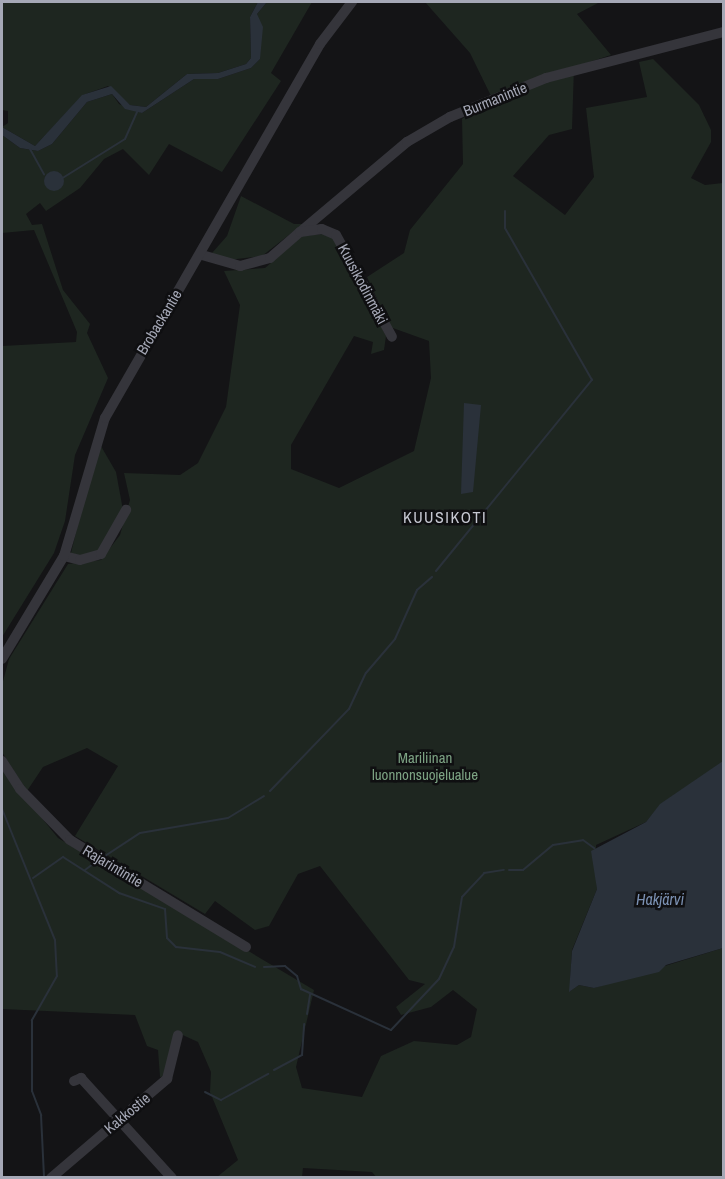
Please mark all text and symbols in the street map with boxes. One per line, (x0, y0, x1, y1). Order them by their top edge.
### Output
street label: Burmanintie (461, 78, 529, 120)
street label: Kuusikodinmäki (334, 241, 392, 327)
street label: Brobackantie (133, 286, 185, 358)
district label: KUUSIKOTI (403, 507, 487, 527)
park label: Mariliinan luonnonsuojelualue (372, 748, 478, 783)
street label: Rajarintintie (80, 841, 146, 891)
water label: Hakjärvi (636, 889, 684, 909)
street label: Kakkostie (101, 1089, 153, 1137)

